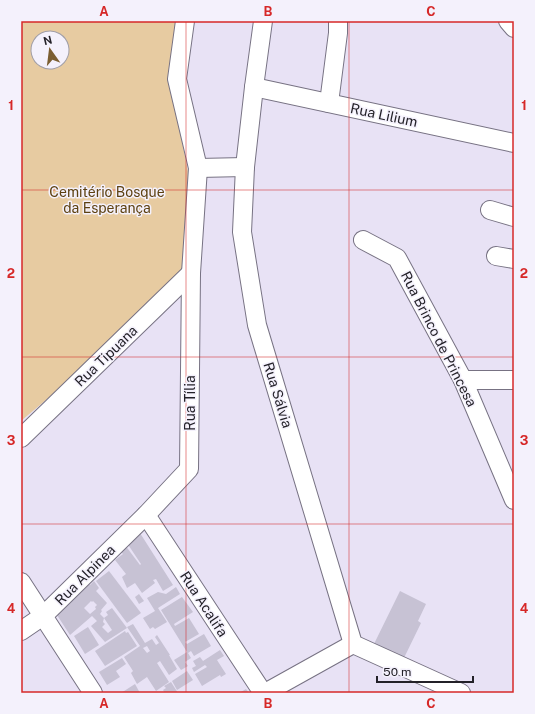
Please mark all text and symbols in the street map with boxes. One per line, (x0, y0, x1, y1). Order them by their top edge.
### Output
text: A (99, 4, 109, 19)
text: B (264, 4, 273, 19)
text: C (426, 4, 436, 19)
north arrow (30, 30, 70, 70)
text: N (42, 33, 53, 47)
text: 1 (8, 98, 14, 113)
text: 1 (521, 98, 527, 113)
street label: Rua Lilium (349, 100, 419, 130)
park label: Cemitério Bosque da Esperança (49, 184, 165, 216)
text: 2 (7, 266, 15, 281)
text: 2 (520, 266, 528, 281)
street label: Rua Brinco de Princesa (398, 269, 480, 409)
street label: Rua Tipuana (71, 322, 141, 390)
street label: Rua Sálvia (260, 360, 296, 430)
street label: Rua Tília (182, 375, 198, 431)
text: 3 (7, 433, 16, 448)
text: 3 (520, 433, 529, 448)
street label: Rua Alpinea (52, 542, 118, 608)
street label: Rua Acalifa (177, 568, 231, 640)
text: 4 (7, 601, 16, 616)
text: 4 (520, 601, 529, 616)
scale bar (377, 658, 473, 684)
text: 50 m (383, 665, 411, 679)
text: A (99, 696, 109, 711)
text: B (264, 696, 273, 711)
text: C (426, 696, 436, 711)

